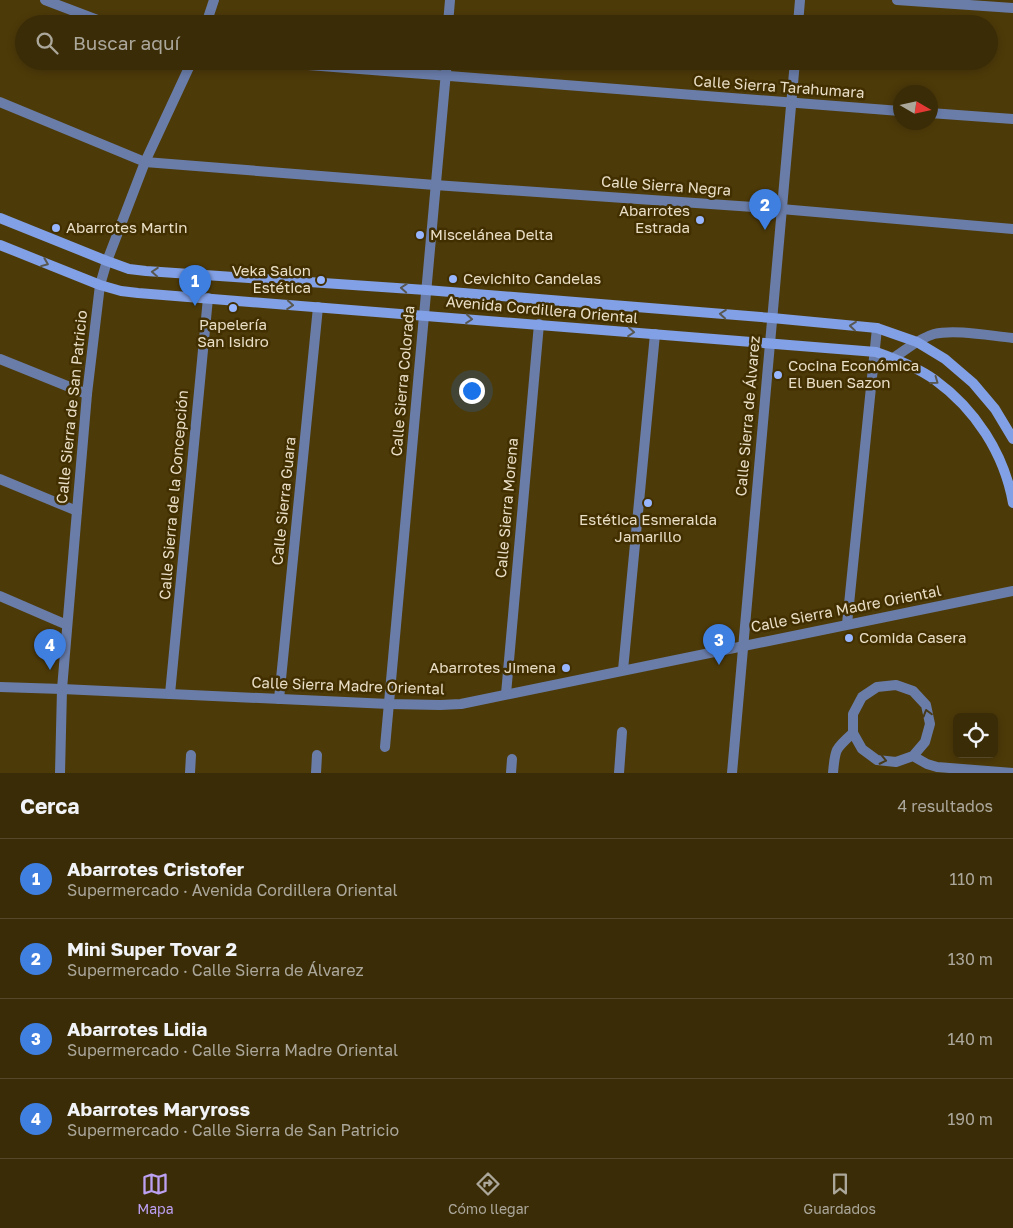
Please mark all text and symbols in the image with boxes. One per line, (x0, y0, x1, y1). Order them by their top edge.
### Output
search box (15, 15, 998, 70)
icon: search (33, 29, 61, 57)
text: Buscar aquí (73, 31, 180, 54)
street label: Calle Sierra Tarahumara (693, 71, 865, 101)
north arrow (893, 85, 938, 130)
street label: Calle Sierra Negra (601, 171, 732, 199)
pin: 2 (749, 189, 781, 230)
place label: Abarrotes Estrada (619, 201, 690, 236)
marker: Abarrotes Estrada (694, 214, 706, 226)
place label: Abarrotes Martin (66, 218, 187, 236)
marker: Abarrotes Martin (50, 222, 62, 234)
place label: Miscelánea Delta (430, 225, 553, 243)
marker: Miscelánea Delta (414, 229, 426, 241)
one-way arrow (40, 257, 49, 267)
place label: Veka Salon Estética (232, 261, 311, 296)
pin: 1 (179, 265, 211, 306)
one-way arrow (151, 266, 159, 277)
place label: Cevichito Candelas (463, 269, 601, 287)
marker: Cevichito Candelas (447, 273, 459, 285)
marker: Veka Salon Estética (315, 274, 327, 286)
one-way arrow (400, 283, 408, 294)
street label: Avenida Cordillera Oriental (445, 292, 639, 326)
one-way arrow (286, 299, 294, 310)
marker: Papelería San Isidro (227, 302, 239, 314)
street label: Calle Sierra Colorada (386, 305, 418, 457)
street label: Calle Sierra de San Patricio (52, 309, 90, 505)
one-way arrow (719, 309, 727, 320)
one-way arrow (465, 313, 473, 324)
place label: Papelería San Isidro (197, 315, 269, 350)
one-way arrow (849, 321, 857, 332)
one-way arrow (627, 326, 635, 337)
street label: Calle Sierra de Álvarez (731, 335, 763, 497)
place label: Cocina Económica El Buen Sazon (788, 356, 919, 391)
marker: Cocina Económica El Buen Sazon (772, 369, 784, 381)
one-way arrow (929, 375, 939, 384)
your location (459, 378, 485, 404)
street label: Calle Sierra de la Concepción (155, 389, 191, 600)
street label: Calle Sierra Guara (267, 436, 299, 566)
street label: Calle Sierra Morena (491, 437, 521, 579)
marker: Estética Esmeralda Jamarillo (642, 497, 654, 509)
place label: Estética Esmeralda Jamarillo (579, 510, 717, 545)
street label: Calle Sierra Madre Oriental (749, 581, 943, 635)
pin: 3 (703, 624, 735, 665)
place label: Comida Casera (859, 628, 966, 646)
pin: 4 (34, 629, 66, 670)
marker: Comida Casera (843, 632, 855, 644)
place label: Abarrotes Jimena (429, 658, 556, 676)
marker: Abarrotes Jimena (560, 662, 572, 674)
street label: Calle Sierra Madre Oriental (251, 673, 445, 697)
one-way arrow (922, 708, 933, 717)
map controls (953, 713, 998, 758)
button: locate (953, 713, 998, 758)
one-way arrow (878, 754, 887, 765)
text: Cerca (20, 793, 79, 819)
text: 4 resultados (898, 796, 993, 816)
text: Abarrotes Cristofer (67, 857, 244, 880)
text: 1 (32, 869, 40, 889)
text: 110 m (949, 869, 993, 889)
text: Supermercado · Avenida Cordillera Oriental (67, 880, 398, 900)
text: Mini Super Tovar 2 (67, 937, 237, 960)
text: 2 (31, 949, 41, 969)
text: 130 m (948, 949, 993, 969)
text: Supermercado · Calle Sierra de Álvarez (67, 960, 364, 980)
text: Abarrotes Lidia (67, 1017, 207, 1040)
text: 3 (31, 1029, 41, 1049)
text: 140 m (947, 1029, 993, 1049)
text: Supermercado · Calle Sierra Madre Oriental (67, 1040, 398, 1060)
text: Abarrotes Maryross (67, 1097, 250, 1120)
text: 4 (31, 1109, 41, 1129)
text: 190 m (947, 1109, 993, 1129)
text: Supermercado · Calle Sierra de San Patricio (67, 1120, 399, 1140)
tab: Mapa (137, 1170, 174, 1217)
tab: Cómo llegar (448, 1170, 529, 1217)
tab: Guardados (803, 1170, 876, 1217)

